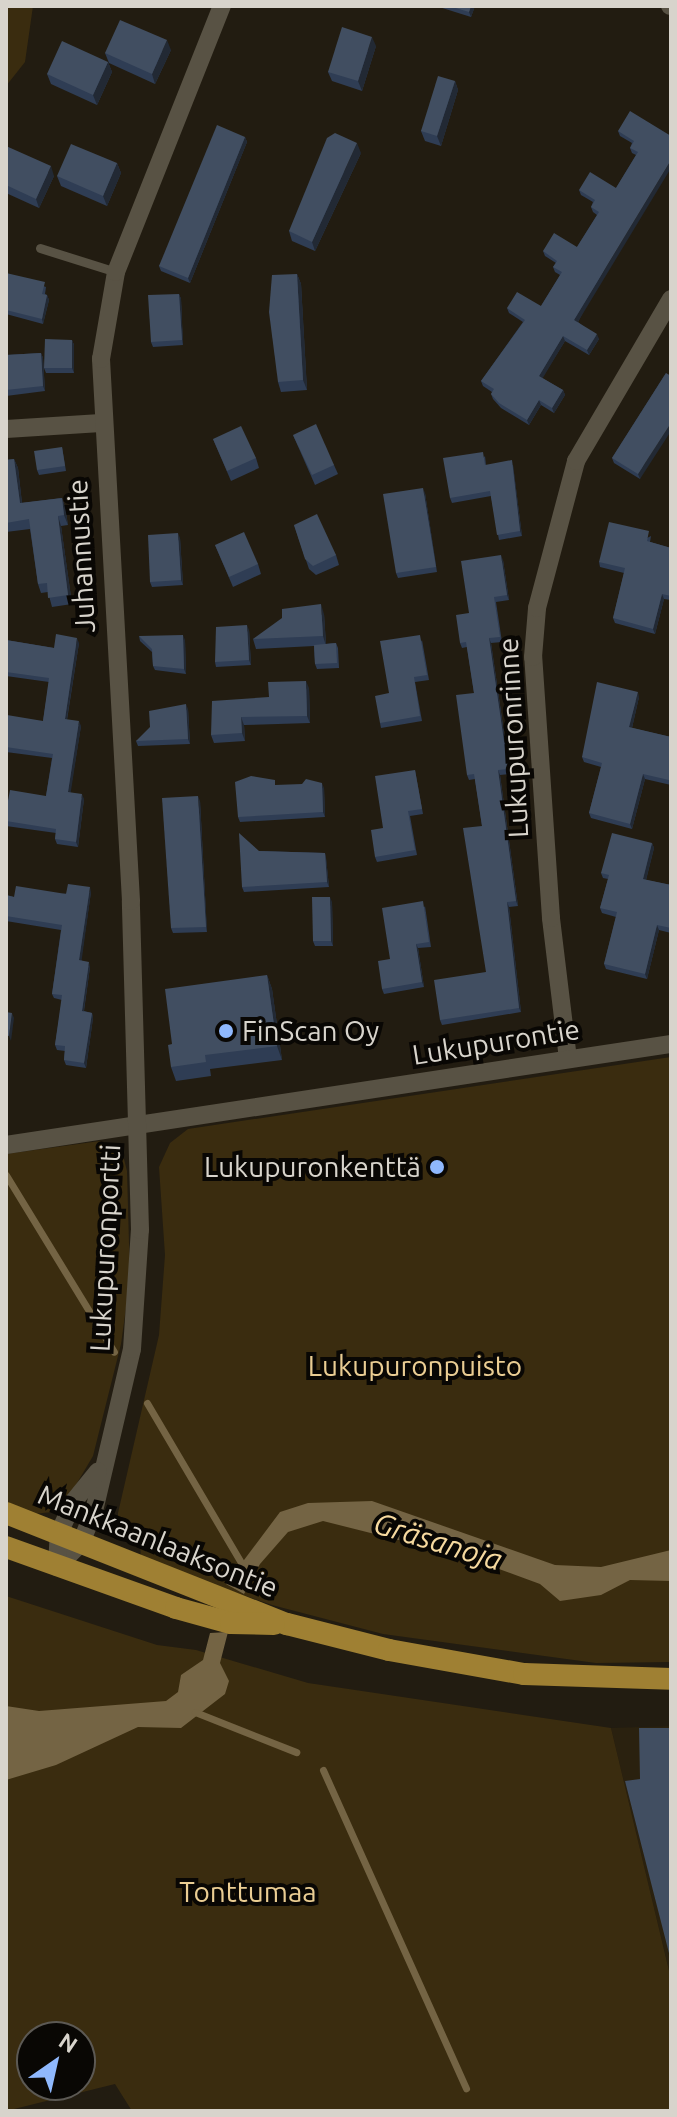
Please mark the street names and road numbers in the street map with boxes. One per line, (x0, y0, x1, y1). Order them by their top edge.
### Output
street label: Juhannustie (60, 478, 102, 634)
street label: Lukupuronrinne (491, 637, 535, 839)
street label: Lukupurontie (410, 1012, 582, 1072)
street label: Lukupuronportti (83, 1143, 127, 1353)
street label: Mankkaanlaaksontie (33, 1478, 283, 1604)

